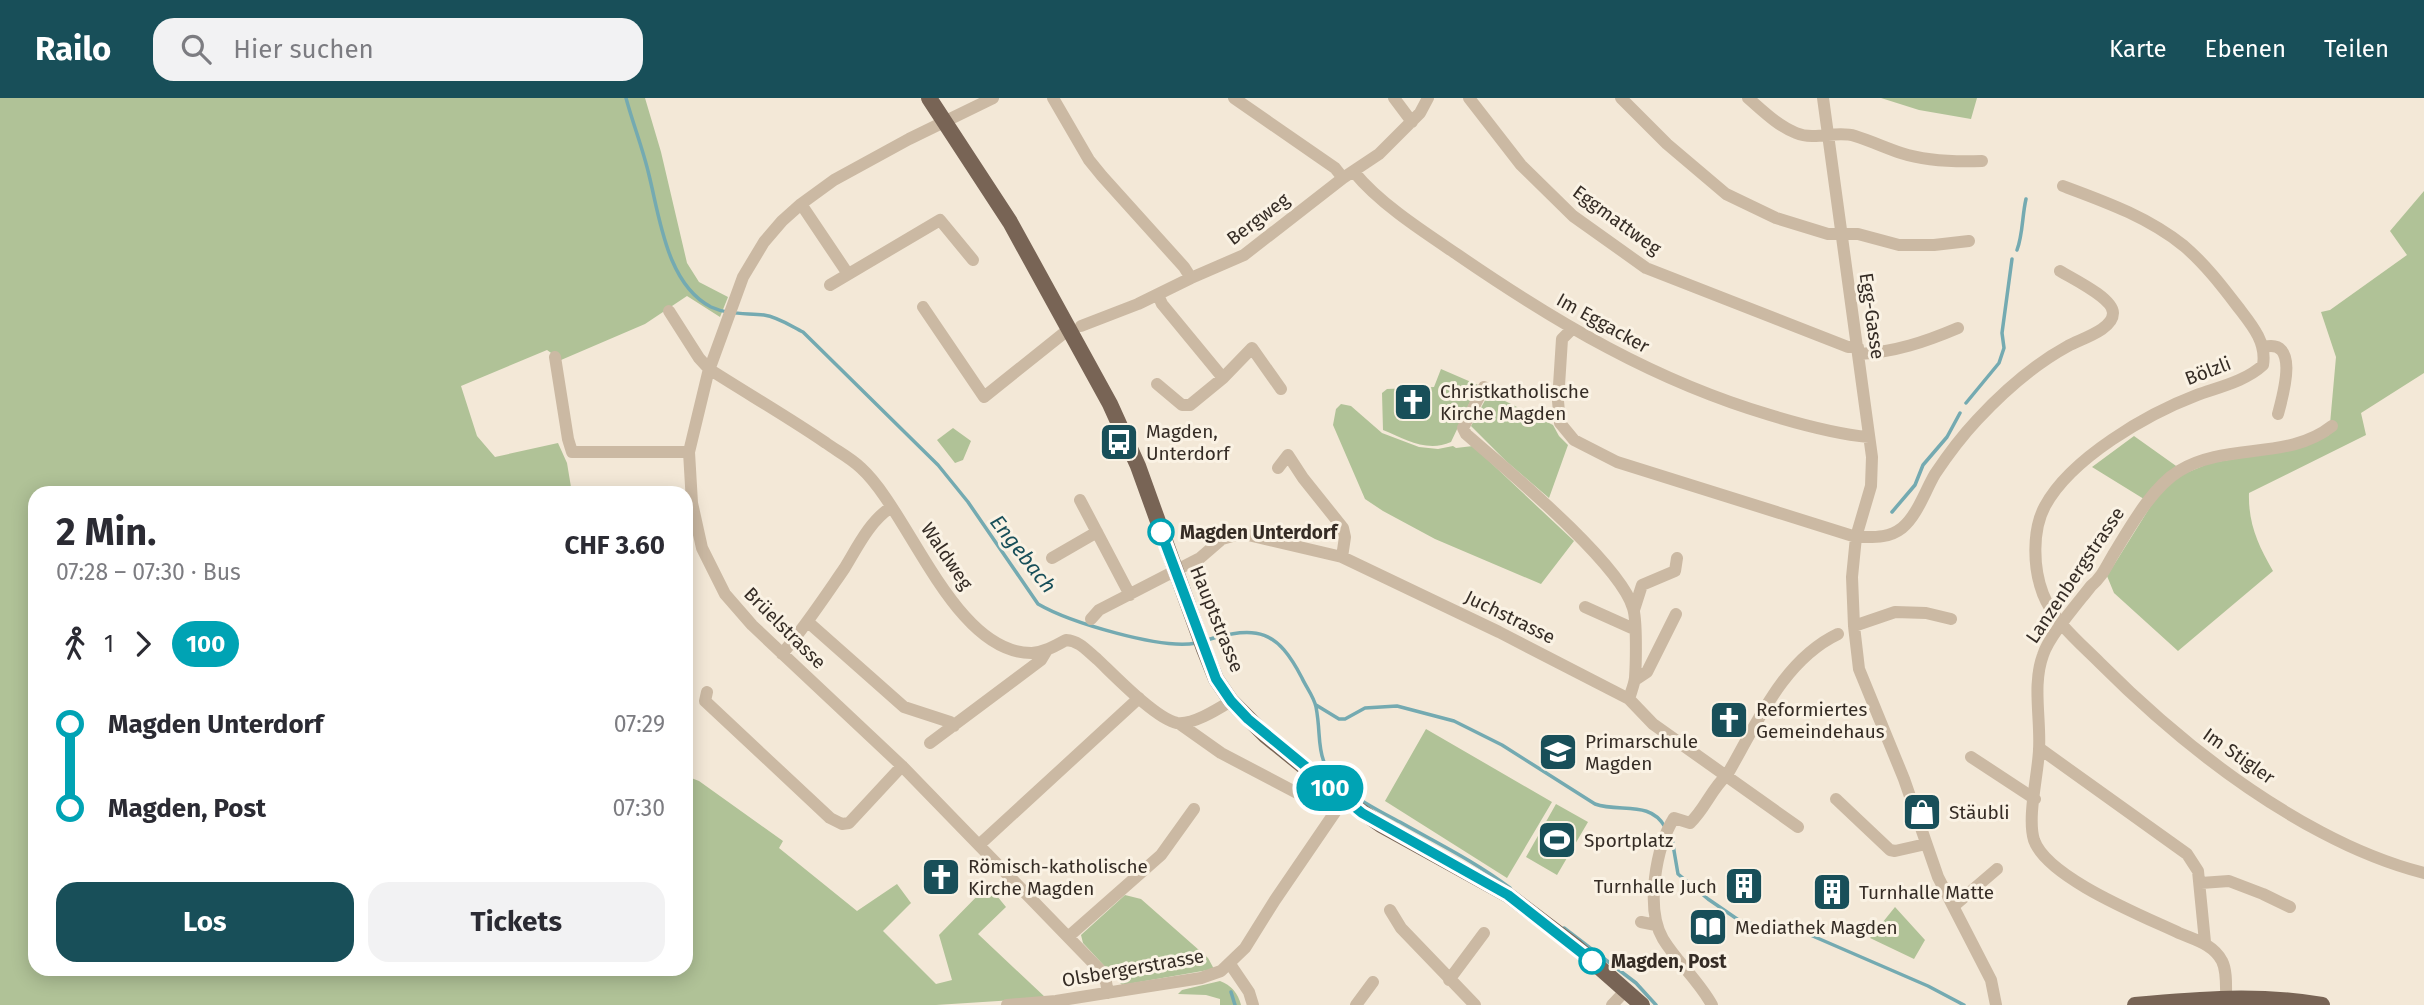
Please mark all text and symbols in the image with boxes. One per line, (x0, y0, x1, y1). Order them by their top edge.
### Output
search box (153, 18, 643, 81)
text: Railo (35, 29, 111, 69)
icon: search (177, 30, 215, 68)
text: Hier suchen (233, 34, 374, 65)
text: Karte (2109, 35, 2167, 63)
text: Ebenen (2205, 35, 2286, 63)
text: Teilen (2324, 35, 2389, 63)
street label: Eggmattweg (1568, 180, 1666, 260)
street label: Bergweg (1222, 188, 1294, 250)
street label: Egg-Gasse (1855, 271, 1889, 361)
street label: Im Eggacker (1552, 288, 1654, 358)
street label: Bölzli (2182, 352, 2234, 390)
place label: Christkatholische Kirche Magden (1440, 380, 1589, 425)
church icon: Christkatholische Kirche Magden (1392, 381, 1434, 423)
place label: Magden, Unterdorf (1146, 420, 1231, 465)
bus stop icon: Magden, Unterdorf (1098, 421, 1140, 463)
street label: Lanzenbergstrasse (2021, 503, 2129, 647)
text: 2 Min. (56, 509, 156, 555)
water label: Engebach (984, 510, 1062, 598)
street label: Waldweg (916, 518, 978, 594)
marker: Magden Unterdorf (1148, 519, 1174, 545)
place label: Magden Unterdorf (1180, 521, 1340, 544)
text: CHF 3.60 (565, 530, 665, 561)
text: 07:28 – 07:30 · Bus (56, 558, 241, 586)
street label: Hauptstrasse (1185, 562, 1249, 676)
street label: Brüelstrasse (739, 582, 831, 674)
street label: Juchstrasse (1461, 585, 1559, 649)
icon: walk (56, 625, 94, 663)
icon: forward (124, 625, 162, 663)
text: 1 (104, 630, 114, 658)
text: 100 (186, 630, 225, 658)
place label: Reformiertes Gemeindehaus (1756, 698, 1885, 743)
church icon: Reformiertes Gemeindehaus (1708, 699, 1750, 741)
text: Magden Unterdorf (108, 709, 323, 740)
text: 07:29 (614, 710, 665, 738)
street label: Im Stigler (2199, 723, 2280, 789)
place label: Primarschule Magden (1585, 730, 1698, 775)
school or university icon: Primarschule Magden (1537, 731, 1579, 773)
line badge: 100 (1290, 765, 1370, 811)
text: 100 (1310, 774, 1350, 802)
shop icon: Stäubli (1901, 791, 1943, 833)
text: Magden, Post (108, 793, 266, 824)
text: 07:30 (612, 794, 665, 822)
place label: Stäubli (1949, 801, 2010, 824)
sports icon: Sportplatz (1536, 819, 1578, 861)
place label: Sportplatz (1584, 829, 1673, 852)
place label: Römisch-katholische Kirche Magden (968, 855, 1148, 900)
church icon: Römisch-katholische Kirche Magden (920, 856, 962, 898)
building icon: Turnhalle Juch (1723, 865, 1765, 907)
building icon: Turnhalle Matte (1811, 871, 1853, 913)
place label: Turnhalle Juch (1594, 875, 1717, 898)
place label: Turnhalle Matte (1859, 881, 1994, 904)
button: Los (56, 882, 354, 962)
button: Tickets (368, 882, 665, 962)
library icon: Mediathek Magden (1687, 906, 1729, 948)
place label: Mediathek Magden (1735, 916, 1898, 939)
street label: Olsbergerstrasse (1060, 944, 1206, 992)
marker: Magden, Post (1579, 948, 1605, 974)
place label: Magden, Post (1611, 950, 1727, 973)

